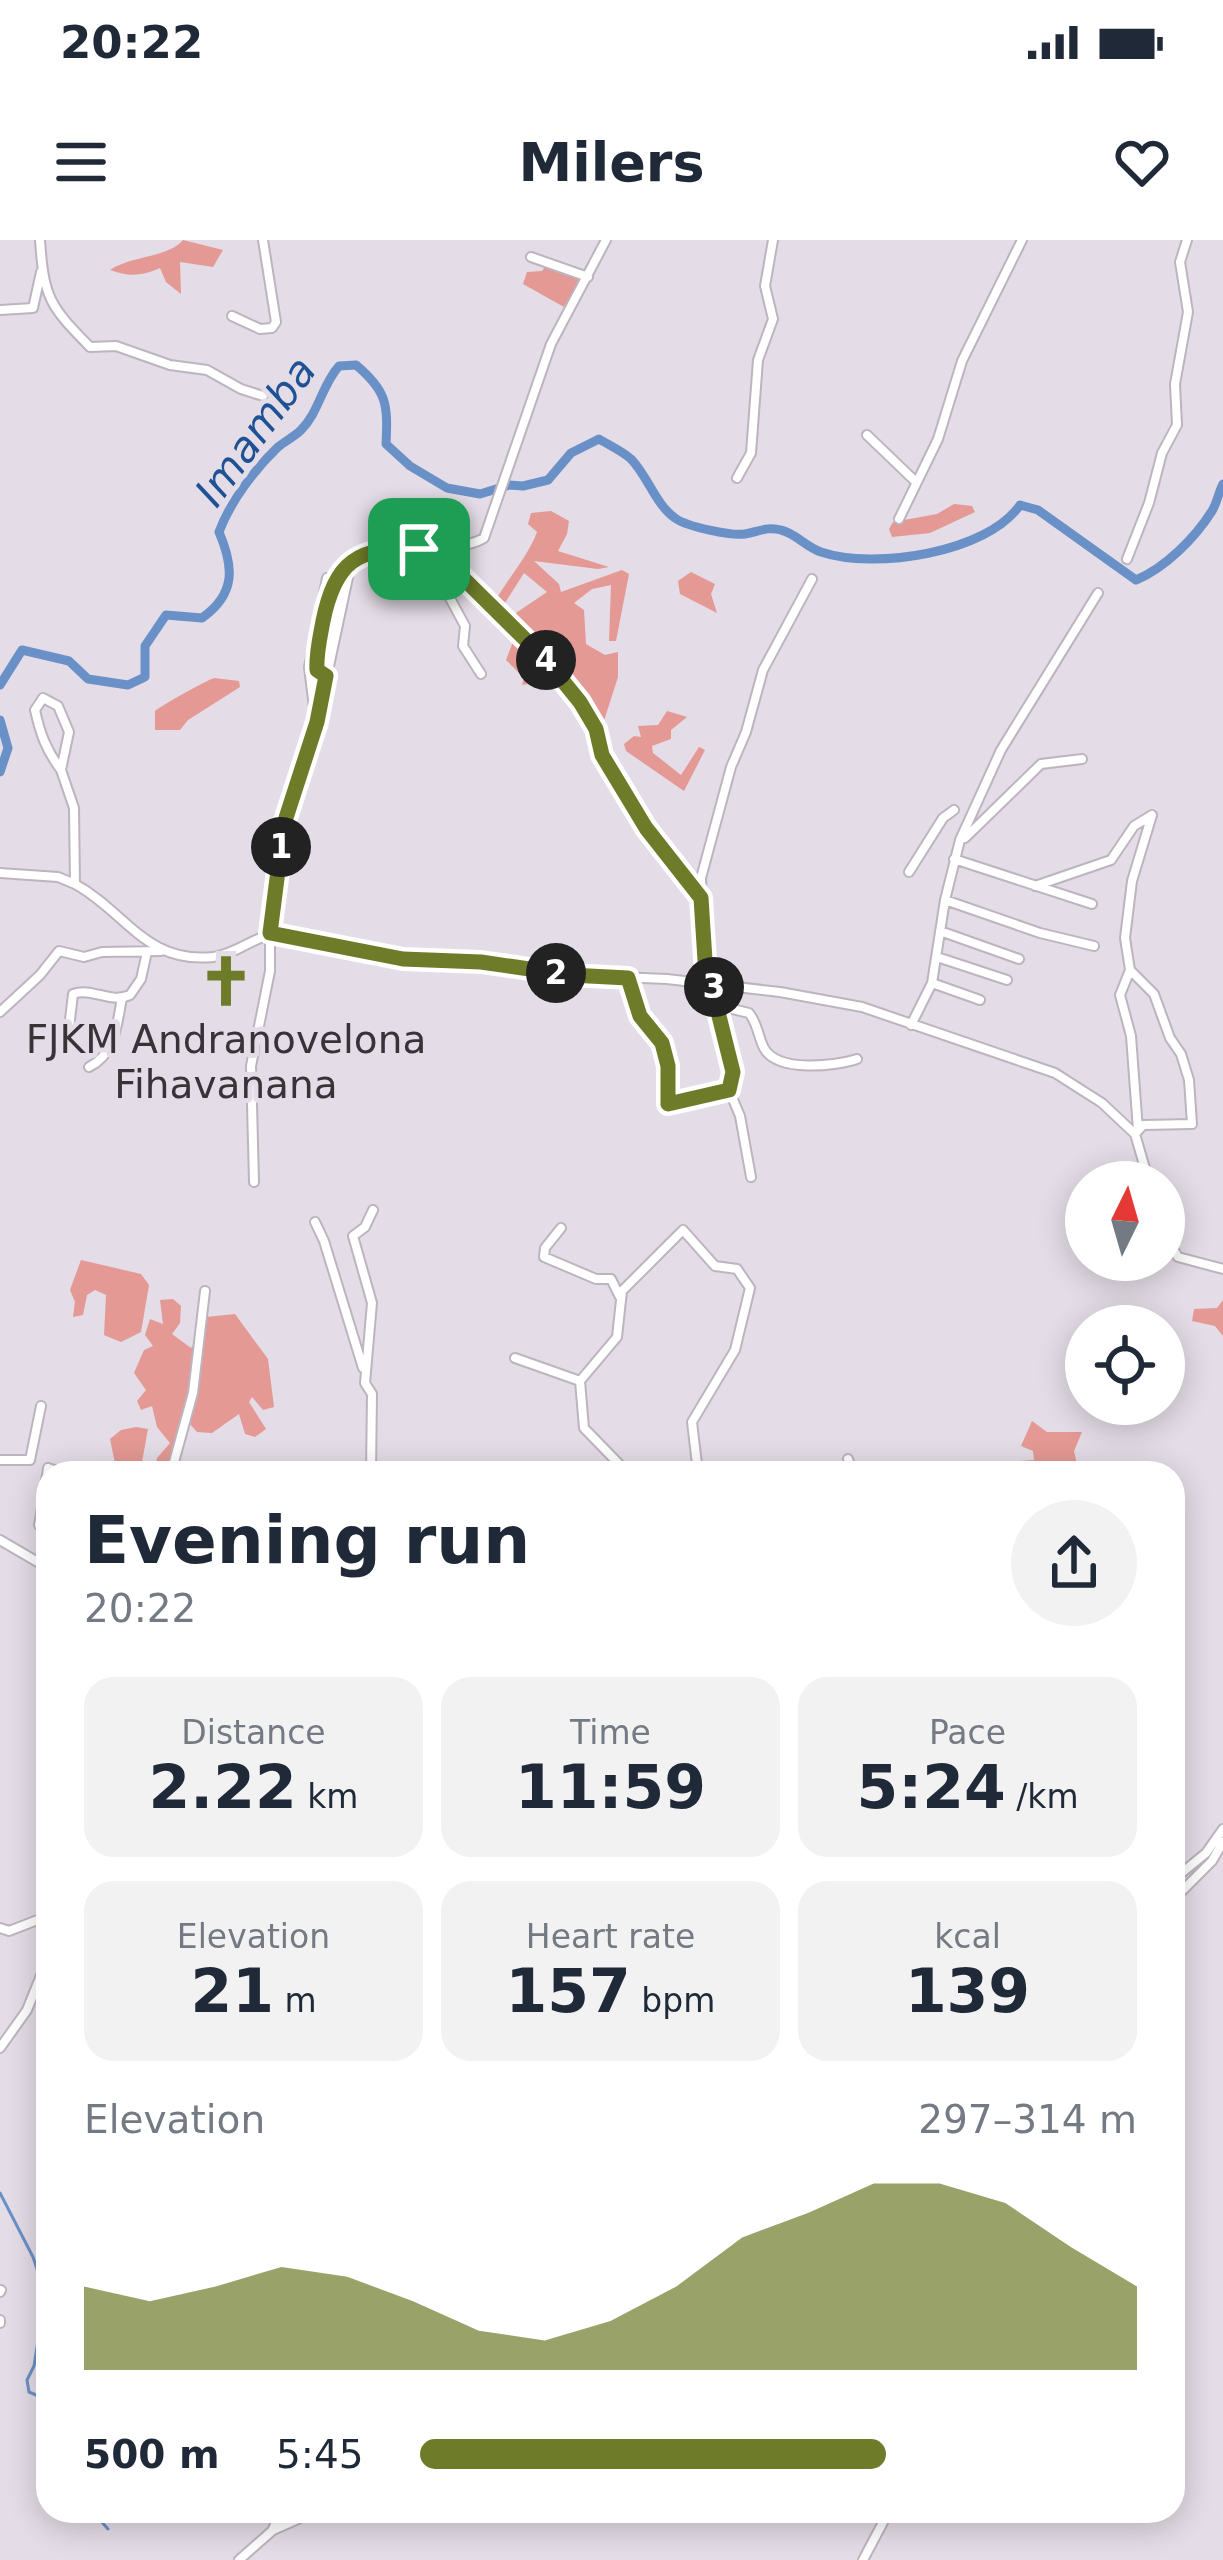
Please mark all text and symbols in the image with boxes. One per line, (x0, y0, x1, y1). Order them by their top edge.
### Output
text: 20:22 (60, 16, 203, 69)
icon: menu (48, 129, 114, 195)
icon: heart (1109, 129, 1175, 195)
text: Milers (518, 131, 705, 194)
water label: Imamba (185, 347, 326, 515)
pin (368, 498, 470, 600)
icon: arrive (386, 516, 452, 582)
pin: 4 (516, 630, 576, 690)
text: 4 (535, 640, 557, 679)
pin: 1 (251, 817, 311, 877)
text: 1 (270, 827, 292, 866)
pin: 2 (526, 943, 586, 1003)
church icon: FJKM Andranovelona Fihavanana (197, 952, 255, 1010)
text: 2 (545, 953, 567, 992)
pin: 3 (684, 957, 744, 1017)
text: 3 (703, 967, 725, 1006)
place label: FJKM Andranovelona Fihavanana (26, 1017, 426, 1107)
north arrow (1065, 1161, 1185, 1281)
map controls (1065, 1161, 1185, 1425)
button: locate (1065, 1305, 1185, 1425)
button: share (1011, 1500, 1137, 1626)
text: Evening run (84, 1502, 530, 1579)
text: 20:22 (84, 1586, 196, 1631)
text: Distance (181, 1713, 326, 1752)
text: Time (570, 1713, 651, 1752)
text: Pace (929, 1713, 1006, 1752)
text: 2.22 (149, 1752, 297, 1822)
text: 11:59 (515, 1752, 706, 1822)
text: 5:24 (856, 1752, 1006, 1822)
text: km (297, 1777, 358, 1816)
text: /km (1006, 1777, 1079, 1816)
text: Elevation (177, 1917, 330, 1956)
text: Heart rate (526, 1917, 695, 1956)
text: kcal (934, 1917, 1001, 1956)
text: 21 (190, 1956, 274, 2026)
text: 157 (506, 1956, 631, 2026)
text: 139 (905, 1956, 1030, 2026)
text: m (274, 1981, 317, 2020)
text: bpm (631, 1981, 715, 2020)
text: Elevation (84, 2097, 265, 2142)
text: 297–314 m (918, 2097, 1137, 2142)
text: 500 m (84, 2432, 220, 2477)
text: 5:45 (276, 2432, 364, 2477)

